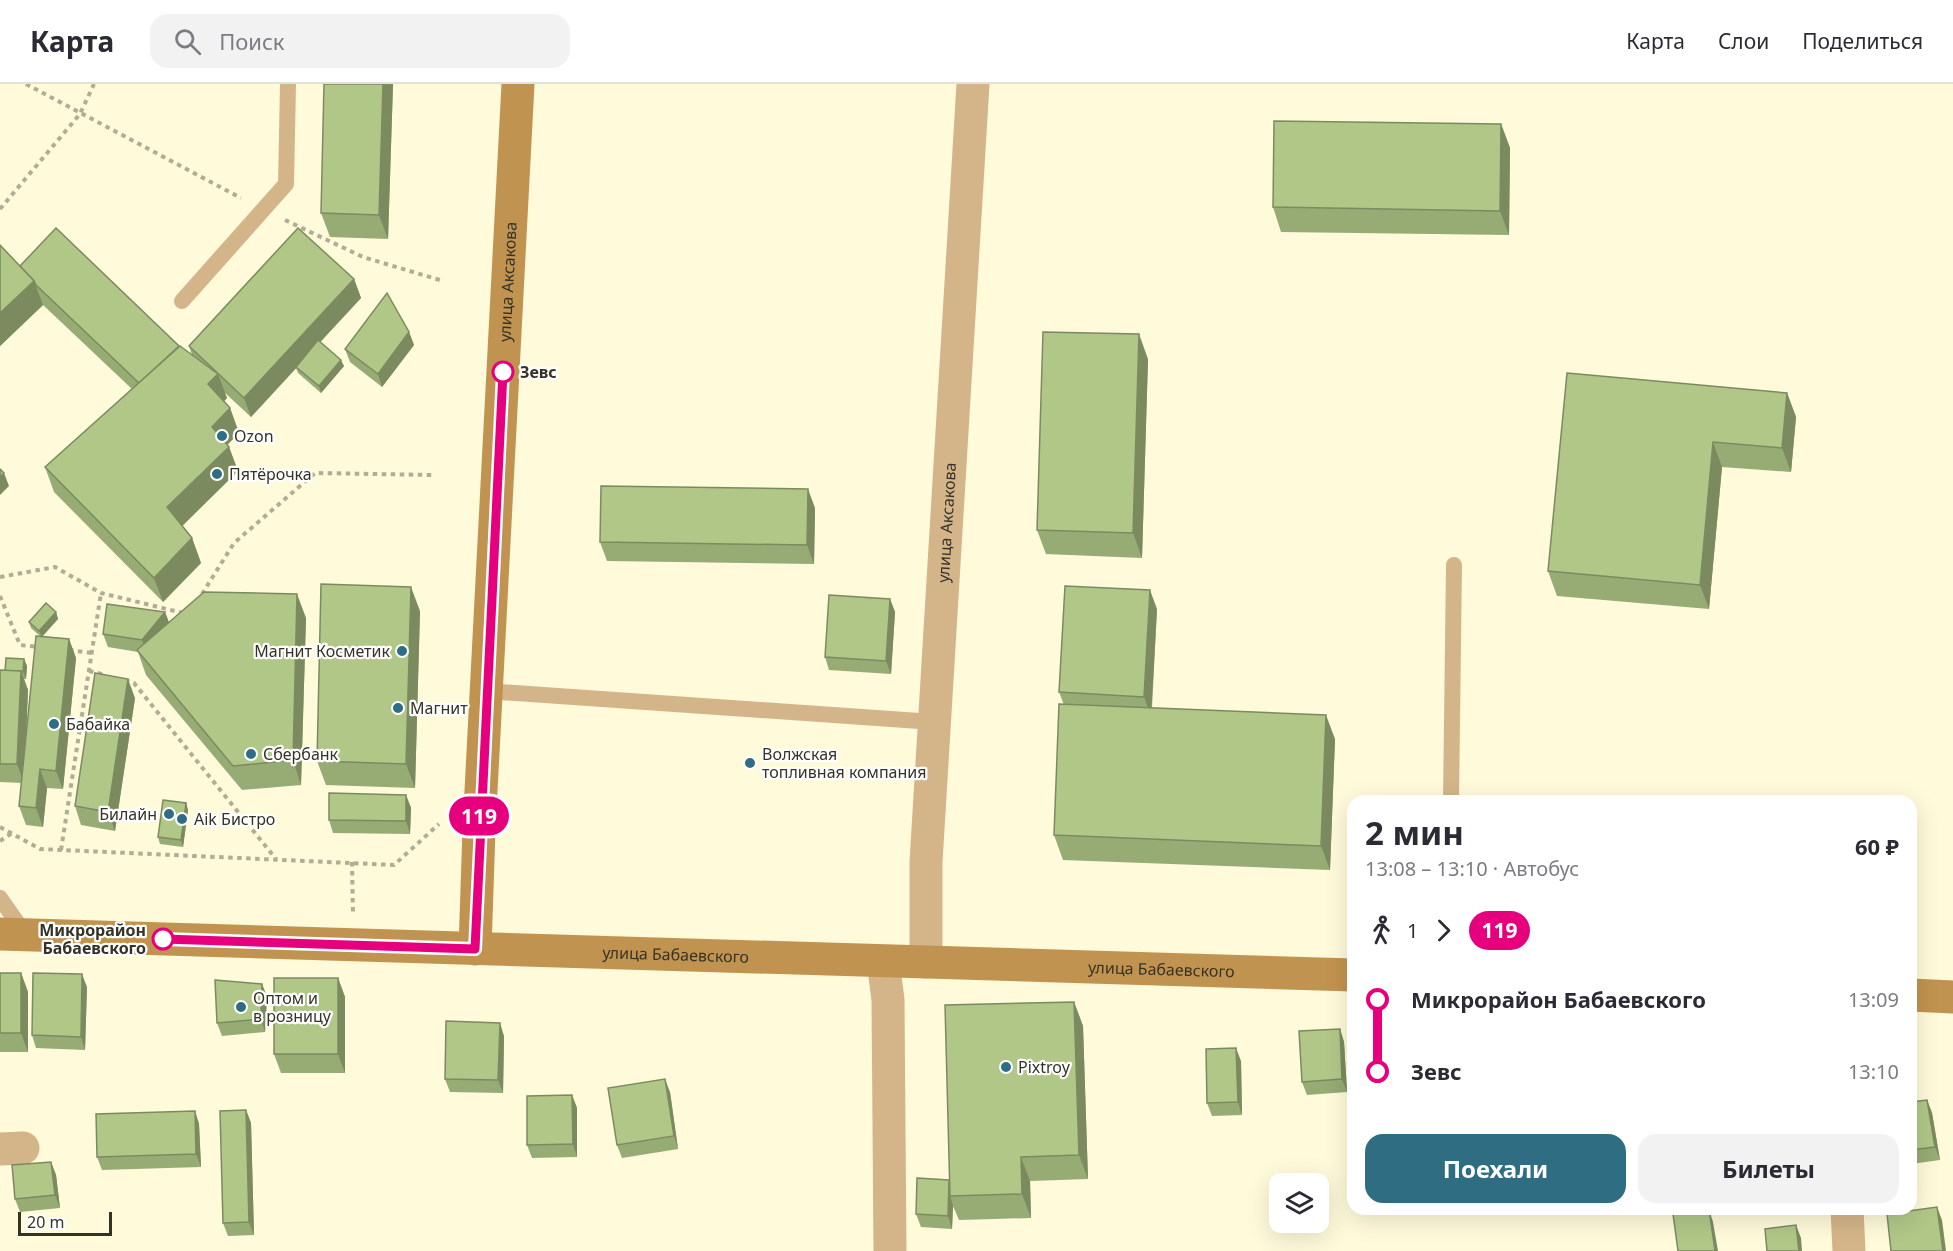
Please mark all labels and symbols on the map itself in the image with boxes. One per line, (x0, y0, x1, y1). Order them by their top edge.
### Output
street label: улица Аксакова (494, 221, 522, 343)
marker: Зевс (492, 361, 514, 383)
place label: Зевс (520, 361, 557, 383)
place label: Ozon (234, 425, 274, 447)
marker: Ozon (215, 429, 229, 443)
street label: улица Аксакова (932, 462, 961, 583)
place label: Пятёрочка (229, 463, 312, 485)
marker: Пятёрочка (210, 467, 224, 481)
place label: Магнит Косметик (254, 640, 390, 662)
marker: Магнит Косметик (395, 644, 409, 658)
place label: Магнит (410, 697, 468, 719)
marker: Магнит (391, 701, 405, 715)
place label: Бабайка (66, 713, 130, 735)
marker: Бабайка (47, 717, 61, 731)
place label: Сбербанк (263, 743, 339, 765)
place label: Волжская топливная компания (762, 743, 927, 783)
marker: Сбербанк (244, 747, 258, 761)
marker: Волжская топливная компания (743, 756, 757, 770)
line badge: 119 (444, 796, 514, 836)
place label: Билайн (99, 803, 157, 825)
marker: Билайн (162, 807, 176, 821)
place label: Aik Бистро (194, 808, 275, 830)
marker: Aik Бистро (175, 812, 189, 826)
place label: Микрорайон Бабаевского (39, 919, 146, 959)
marker: Микрорайон Бабаевского (152, 928, 174, 950)
street label: улица Бабаевского (602, 941, 749, 968)
street label: улица Бабаевского (1088, 956, 1235, 982)
place label: Оптом и в розницу (253, 987, 332, 1027)
marker: Оптом и в розницу (234, 1000, 248, 1014)
place label: Pixtroy (1018, 1056, 1071, 1078)
marker: Pixtroy (999, 1060, 1013, 1074)
scale bar (18, 1209, 112, 1236)

